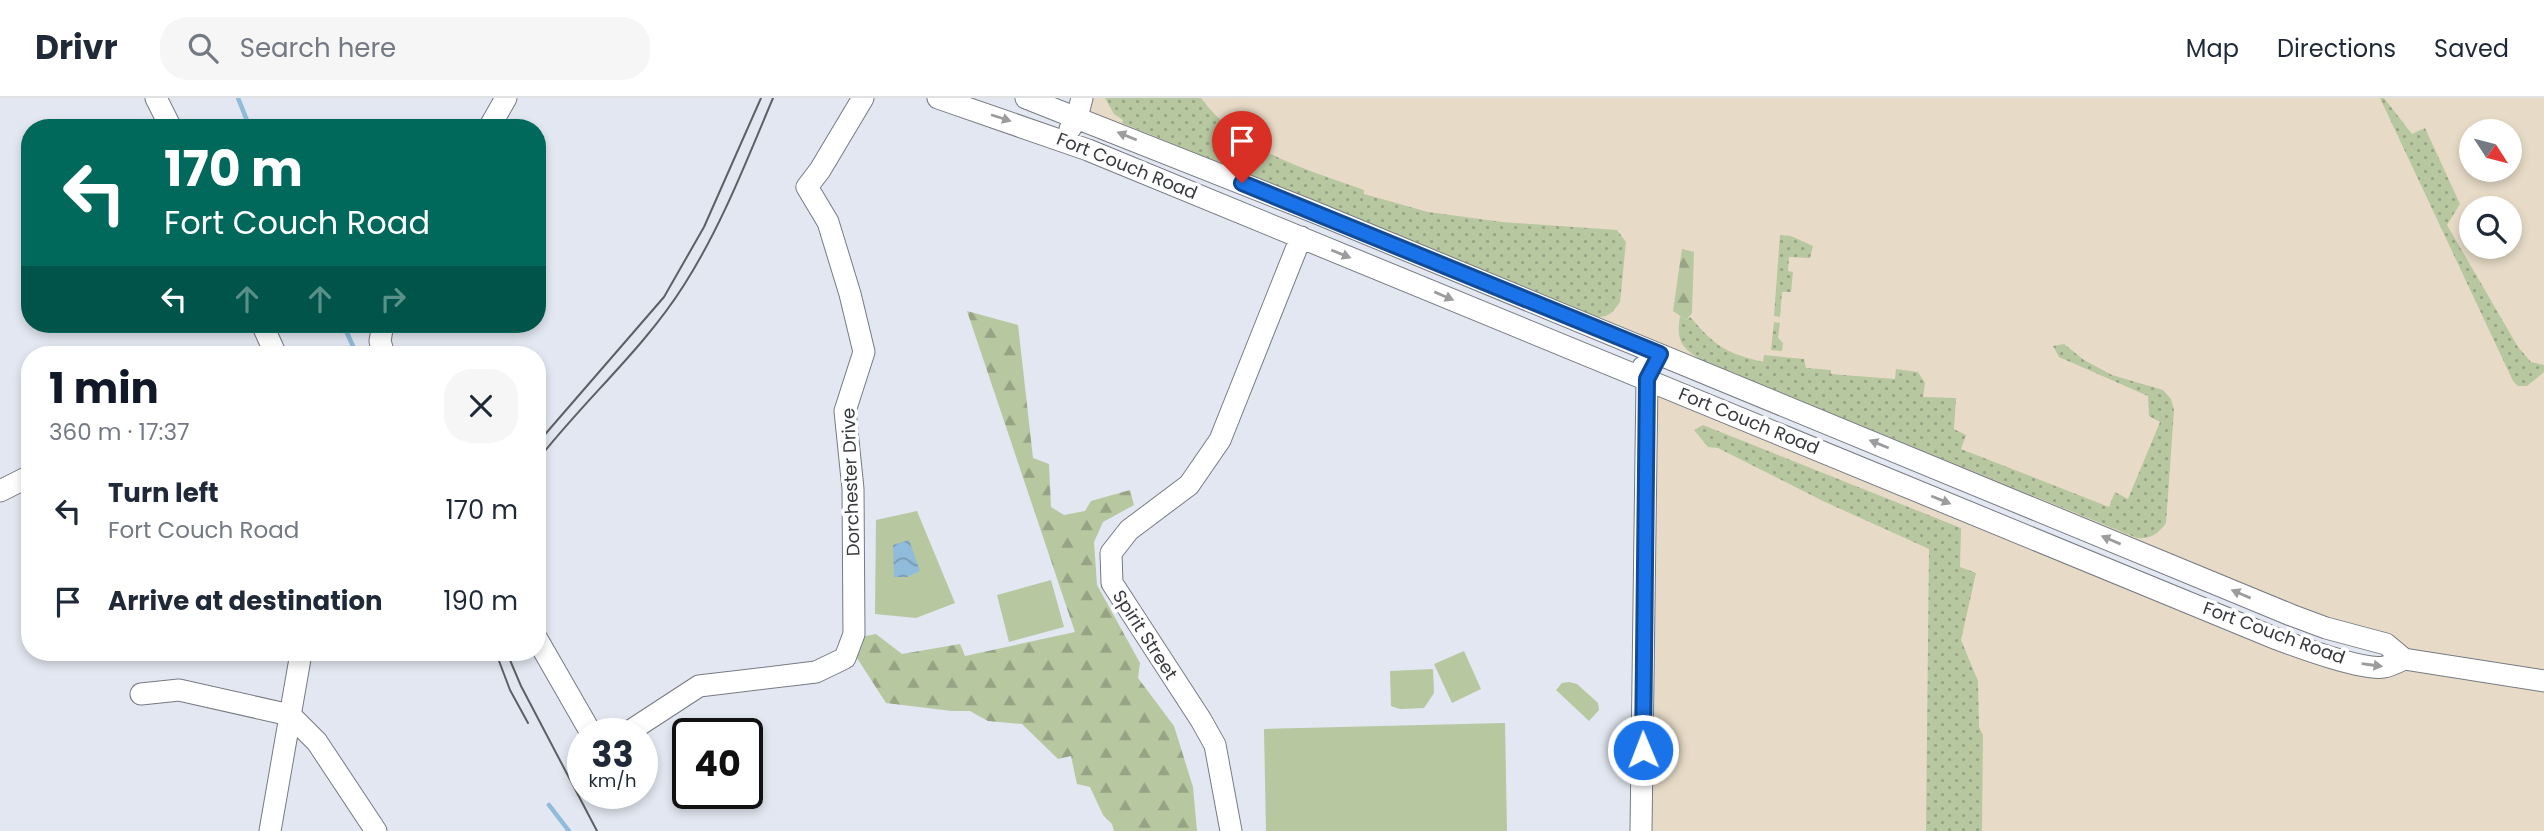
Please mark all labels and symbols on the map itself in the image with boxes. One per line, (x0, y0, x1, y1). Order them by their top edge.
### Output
pin (1212, 111, 1272, 183)
one-way arrow (991, 113, 1012, 124)
north arrow (2459, 119, 2522, 182)
street label: Fort Couch Road (1053, 126, 1201, 205)
one-way arrow (1117, 130, 1138, 141)
one-way arrow (1331, 248, 1352, 259)
one-way arrow (1434, 291, 1455, 302)
street label: Fort Couch Road (1675, 381, 1823, 460)
street label: Dorchester Drive (835, 407, 866, 557)
one-way arrow (1868, 439, 1889, 450)
one-way arrow (1931, 494, 1951, 506)
one-way arrow (2100, 534, 2121, 545)
street label: Spirit Street (1107, 585, 1184, 684)
one-way arrow (2231, 588, 2252, 599)
street label: Fort Couch Road (2200, 595, 2349, 670)
one-way arrow (2361, 660, 2383, 671)
position arrow (1606, 713, 1680, 787)
speed limit sign: 40 (672, 718, 763, 809)

